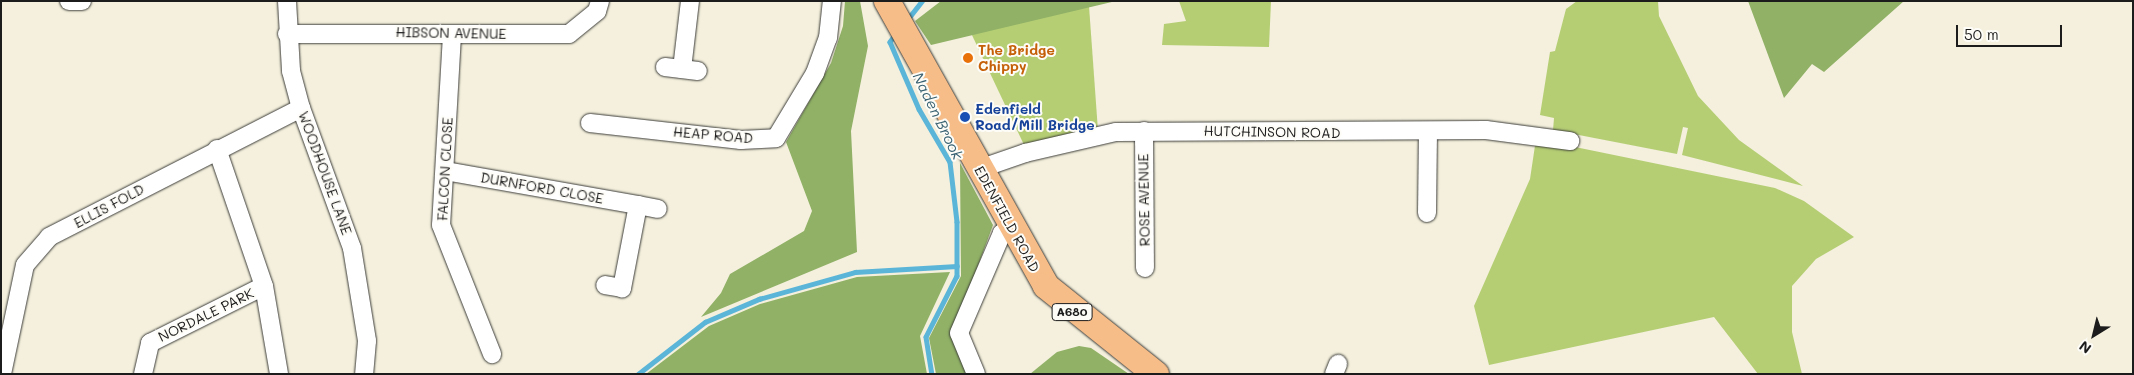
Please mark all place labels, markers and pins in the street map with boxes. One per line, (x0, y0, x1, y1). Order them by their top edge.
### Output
place label: The Bridge Chippy (978, 42, 1055, 74)
marker: The Bridge Chippy (962, 52, 974, 64)
place label: Edenfield Road/Mill Bridge (975, 101, 1094, 134)
marker: Edenfield Road/Mill Bridge (959, 111, 971, 123)

